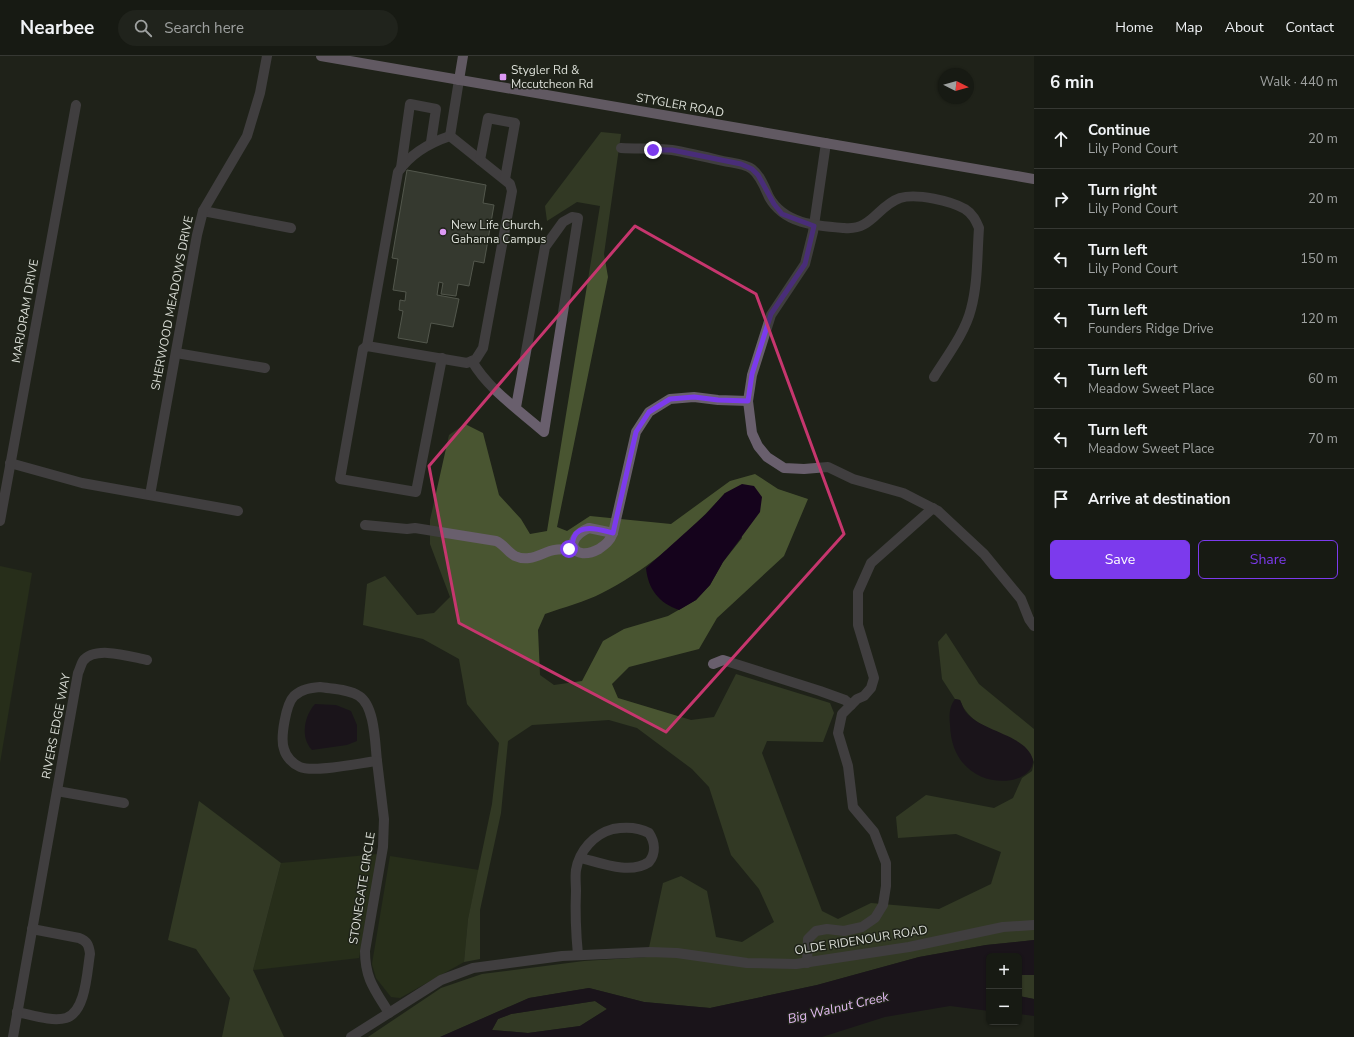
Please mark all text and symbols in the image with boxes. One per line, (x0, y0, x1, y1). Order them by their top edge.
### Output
search box (118, 10, 398, 46)
text: Nearbee (20, 15, 94, 41)
icon: search (132, 17, 154, 39)
text: Search here (164, 18, 244, 38)
text: Home (1115, 18, 1153, 37)
text: Map (1175, 18, 1203, 37)
text: About (1225, 18, 1264, 37)
text: Contact (1286, 18, 1334, 37)
place label: Stygler Rd & Mccutcheon Rd (511, 62, 593, 92)
north arrow (938, 68, 974, 104)
text: 6 min (1050, 71, 1094, 94)
marker: Stygler Rd & Mccutcheon Rd (498, 72, 508, 82)
text: Walk · 440 m (1260, 73, 1338, 91)
street label: STYGLER ROAD (635, 89, 725, 121)
text: Continue (1088, 120, 1150, 140)
icon: ahead (1050, 128, 1072, 150)
text: 20 m (1308, 130, 1338, 148)
text: Lily Pond Court (1088, 140, 1178, 158)
route end (644, 141, 662, 159)
text: Turn right (1088, 180, 1157, 200)
icon: right (1050, 188, 1072, 210)
text: 20 m (1308, 190, 1338, 208)
text: Lily Pond Court (1088, 200, 1178, 218)
street label: SHERWOOD MEADOWS DRIVE (147, 214, 197, 392)
place label: New Life Church, Gahanna Campus (451, 217, 547, 247)
marker: New Life Church, Gahanna Campus (438, 227, 448, 237)
text: Turn left (1088, 240, 1147, 260)
icon: left (1050, 248, 1072, 270)
text: 150 m (1300, 250, 1338, 268)
street label: MARJORAM DRIVE (8, 258, 42, 364)
text: Lily Pond Court (1088, 260, 1178, 278)
text: Turn left (1088, 300, 1147, 320)
icon: left (1050, 308, 1072, 330)
text: 120 m (1300, 310, 1338, 328)
text: Founders Ridge Drive (1088, 320, 1213, 338)
text: Turn left (1088, 360, 1147, 380)
icon: left (1050, 368, 1072, 390)
text: 60 m (1308, 370, 1338, 388)
text: Meadow Sweet Place (1088, 380, 1214, 398)
text: Turn left (1088, 420, 1147, 440)
icon: left (1050, 428, 1072, 450)
text: 70 m (1308, 430, 1338, 448)
text: Meadow Sweet Place (1088, 440, 1214, 458)
icon: arrive (1050, 488, 1072, 510)
text: Arrive at destination (1088, 489, 1231, 509)
route start (560, 540, 578, 558)
button: Save (1050, 540, 1190, 579)
button: Share (1198, 540, 1338, 579)
street label: RIVERS EDGE WAY (38, 671, 74, 780)
street label: STONEGATE CIRCLE (345, 831, 379, 945)
street label: OLDE RIDENOUR ROAD (793, 922, 929, 958)
map controls (986, 953, 1022, 1025)
button: + (986, 953, 1022, 989)
water label: Big Walnut Creek (786, 987, 891, 1028)
button: − (986, 989, 1022, 1025)

